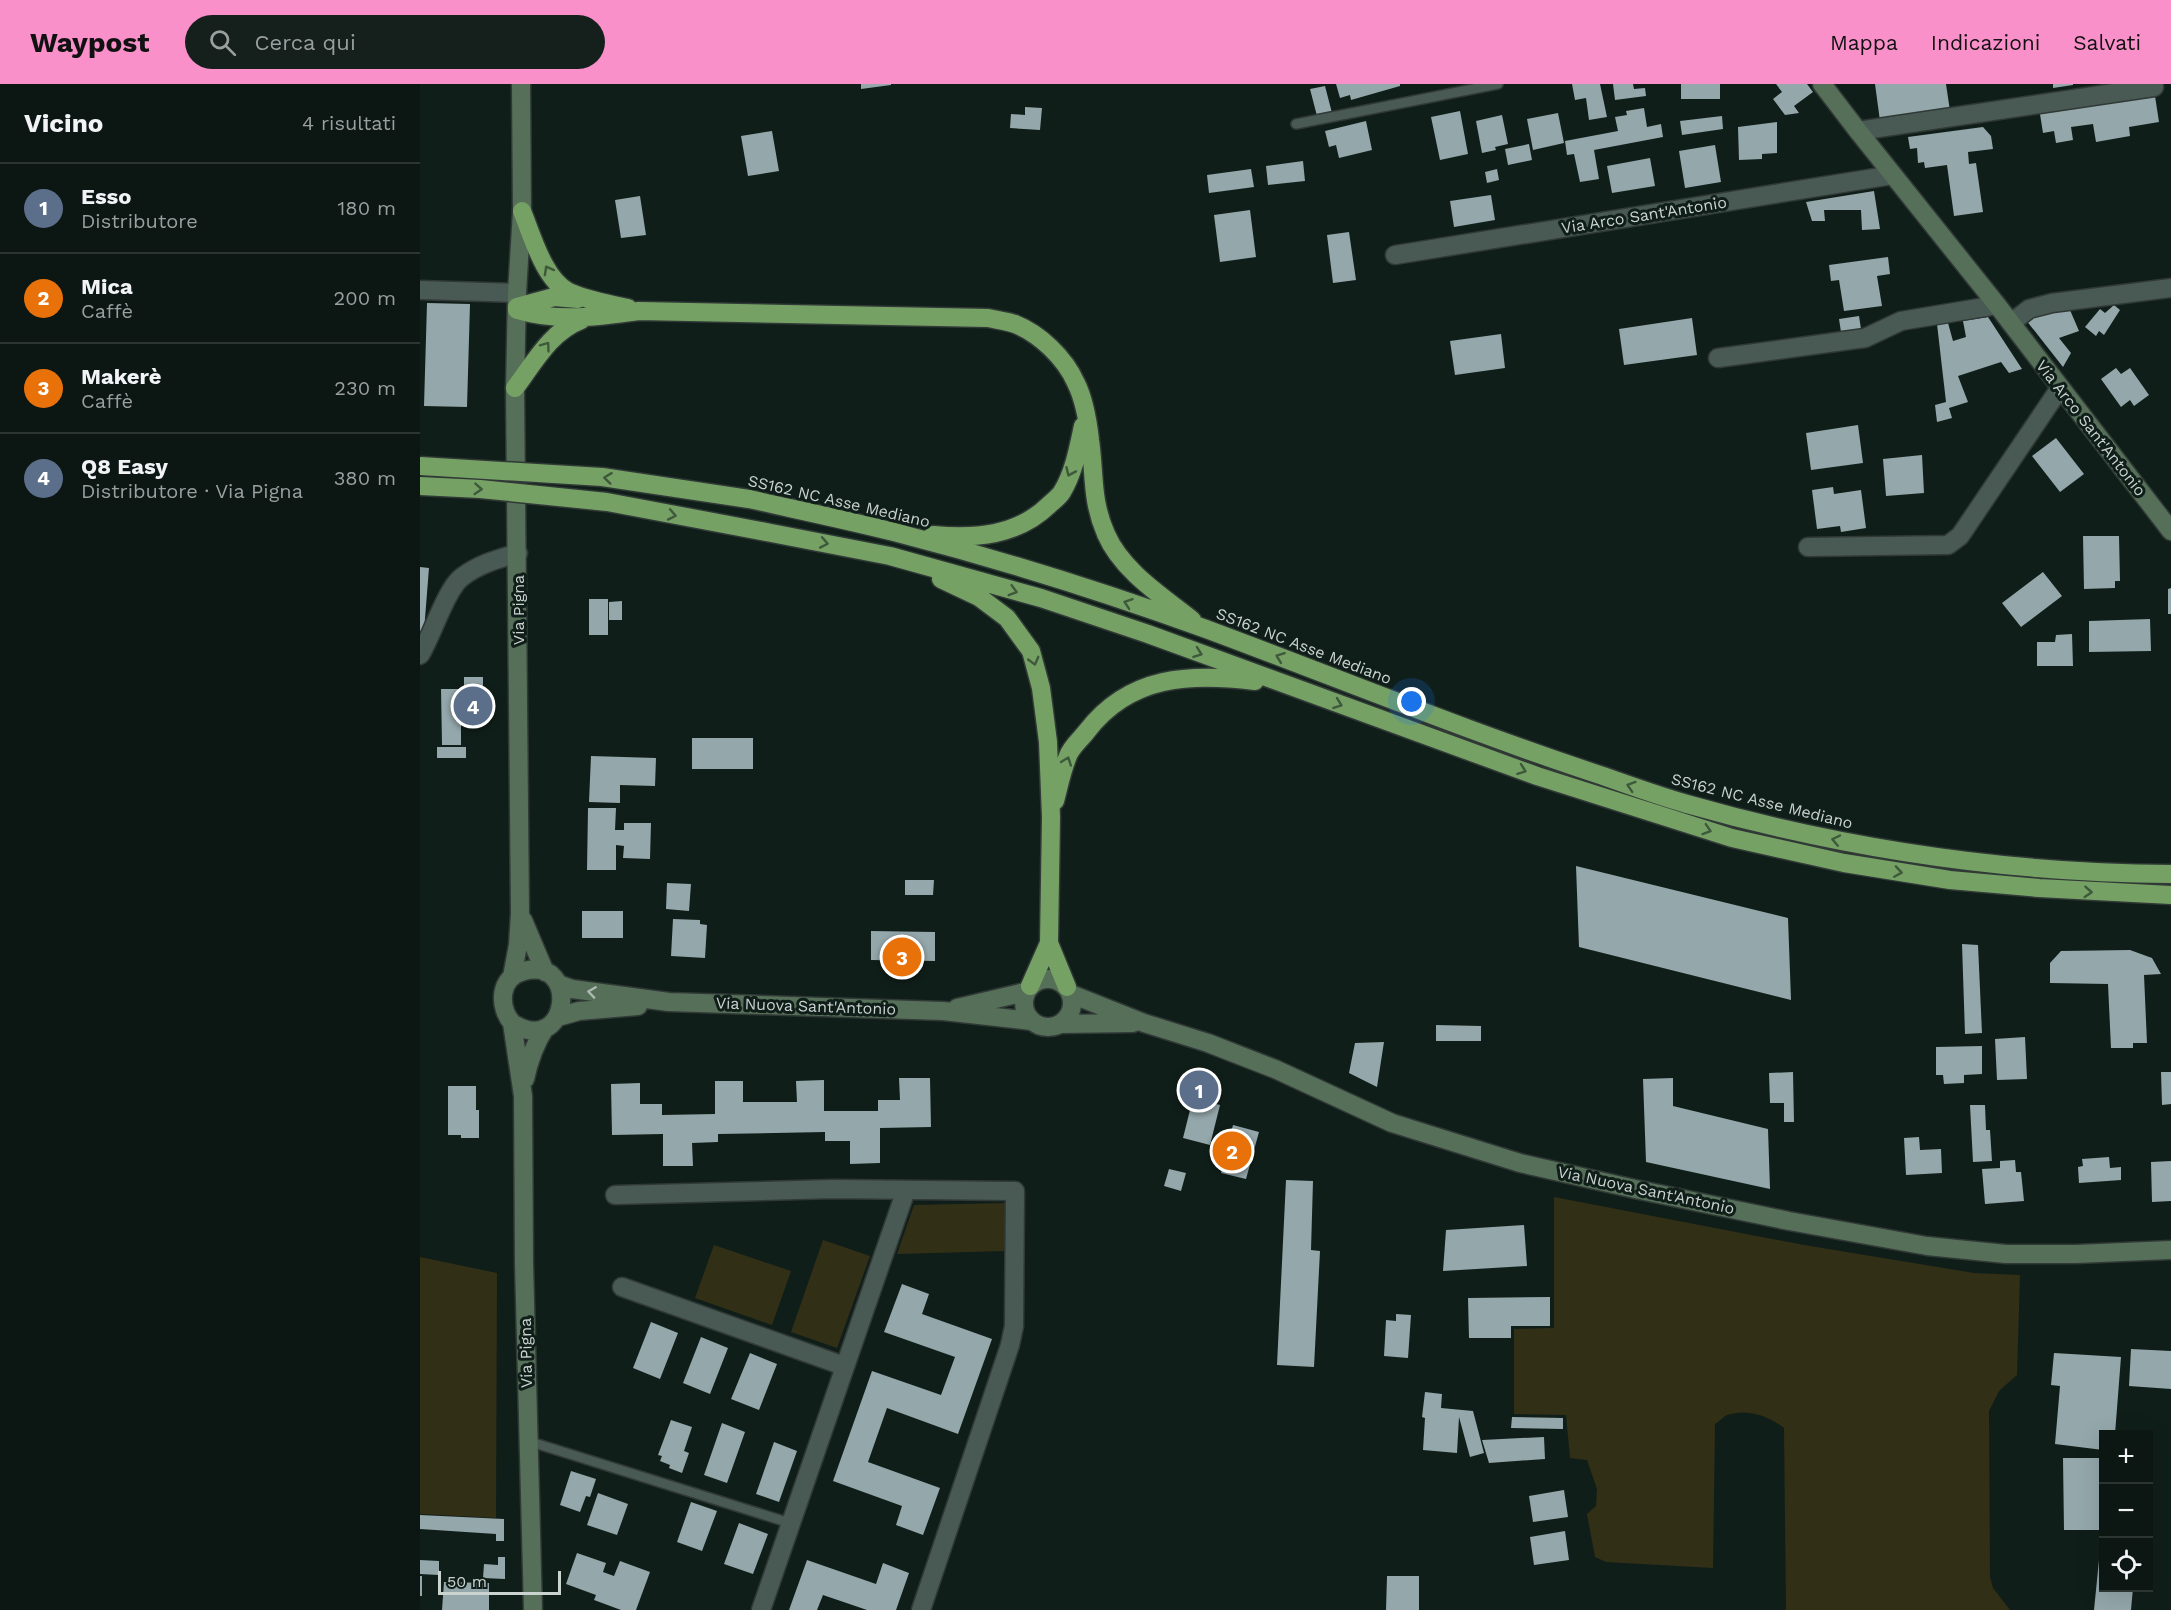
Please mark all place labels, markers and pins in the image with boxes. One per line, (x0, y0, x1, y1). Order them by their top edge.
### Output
pin: 4 (454, 684, 492, 728)
pin: 3 (882, 934, 922, 980)
pin: 1 (1180, 1068, 1218, 1112)
pin: 2 (1212, 1128, 1252, 1174)

